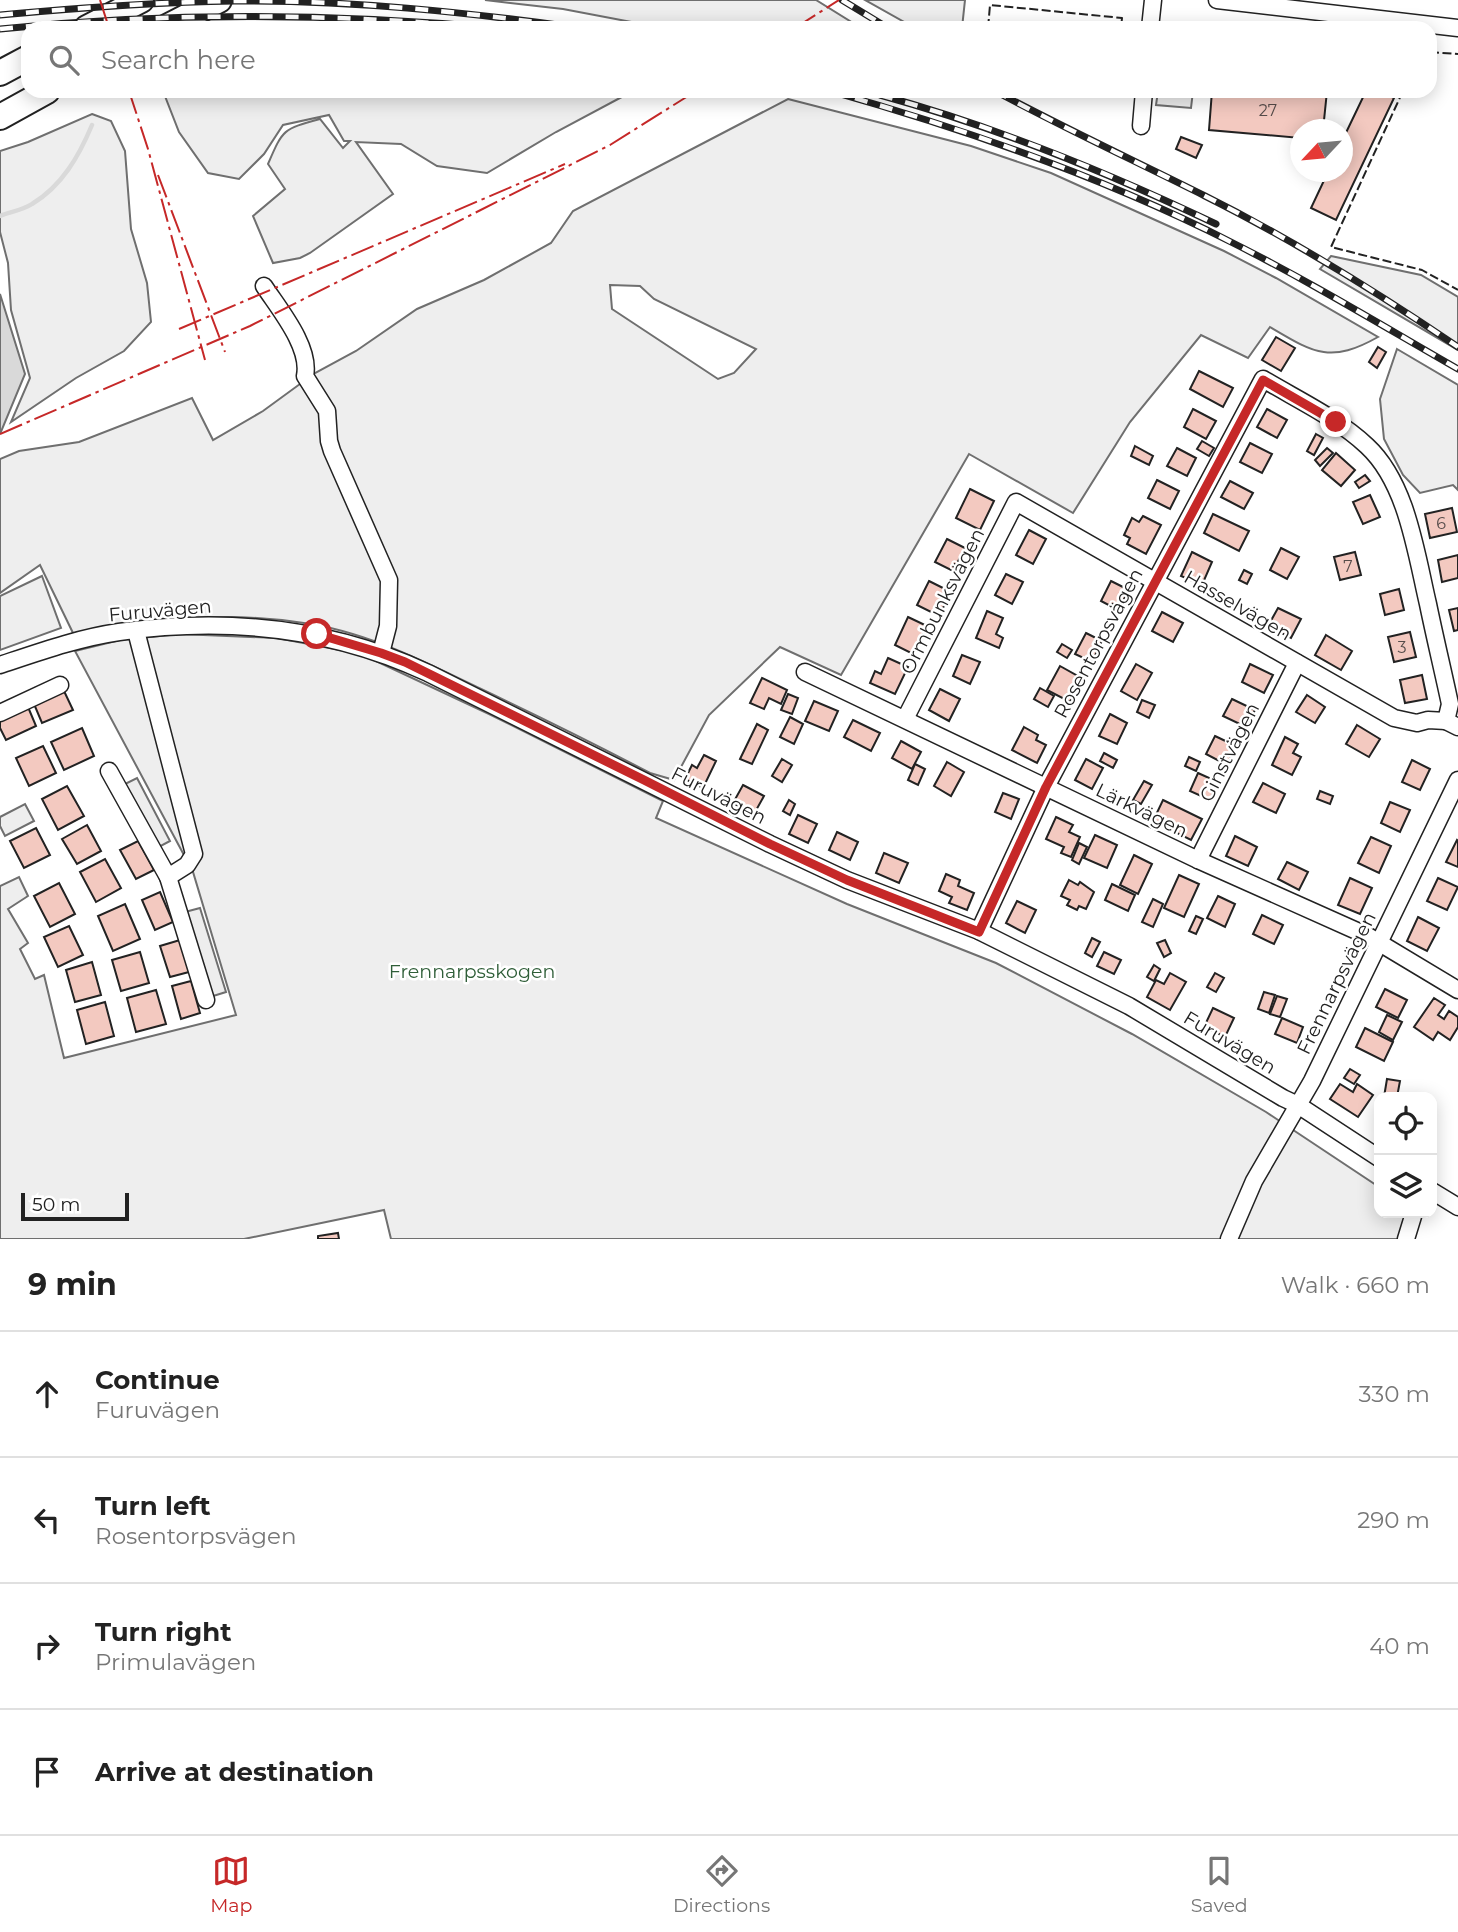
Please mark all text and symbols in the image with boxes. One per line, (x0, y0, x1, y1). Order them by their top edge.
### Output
search box (21, 21, 1437, 98)
icon: search (45, 41, 83, 79)
text: Search here (101, 44, 256, 76)
house number: 27 (1259, 101, 1277, 120)
north arrow (1290, 119, 1353, 182)
route end (1320, 406, 1351, 437)
house number: 6 (1436, 514, 1446, 533)
street label: Ormbunksvägen (896, 524, 989, 678)
house number: 7 (1343, 557, 1353, 576)
street label: Rosentorpsvägen (1049, 564, 1148, 722)
street label: Hasselvägen (1180, 565, 1296, 645)
street label: Furuvägen (108, 595, 213, 626)
route start (301, 618, 332, 649)
house number: 3 (1397, 638, 1407, 657)
street label: Ginstvägen (1195, 699, 1264, 806)
street label: Furuvägen (668, 762, 770, 829)
street label: Lärkvägen (1092, 778, 1191, 843)
street label: Frennarpsvägen (1292, 908, 1381, 1058)
park label: Frennarpsskogen (389, 960, 555, 983)
street label: Furuvägen (1180, 1006, 1280, 1079)
map controls (1374, 1092, 1437, 1218)
button: locate (1374, 1092, 1437, 1155)
button: layers (1374, 1155, 1437, 1218)
scale bar (21, 1190, 130, 1222)
text: 50 m (32, 1193, 80, 1216)
text: 9 min (28, 1266, 117, 1303)
text: Walk · 660 m (1281, 1271, 1430, 1299)
text: Continue (95, 1364, 220, 1396)
icon: ahead (28, 1375, 66, 1413)
text: 330 m (1359, 1380, 1430, 1408)
text: Furuvägen (95, 1396, 220, 1424)
text: Turn left (95, 1490, 211, 1522)
icon: left (28, 1501, 66, 1539)
text: 290 m (1357, 1506, 1430, 1534)
text: Rosentorpsvägen (95, 1522, 296, 1550)
text: Turn right (95, 1616, 231, 1648)
icon: right (28, 1627, 66, 1665)
text: 40 m (1369, 1632, 1430, 1660)
text: Primulavägen (95, 1648, 256, 1676)
icon: arrive (28, 1753, 66, 1791)
text: Arrive at destination (95, 1756, 374, 1788)
tab: Map (210, 1852, 252, 1917)
tab: Directions (673, 1852, 770, 1917)
tab: Saved (1191, 1852, 1248, 1917)

